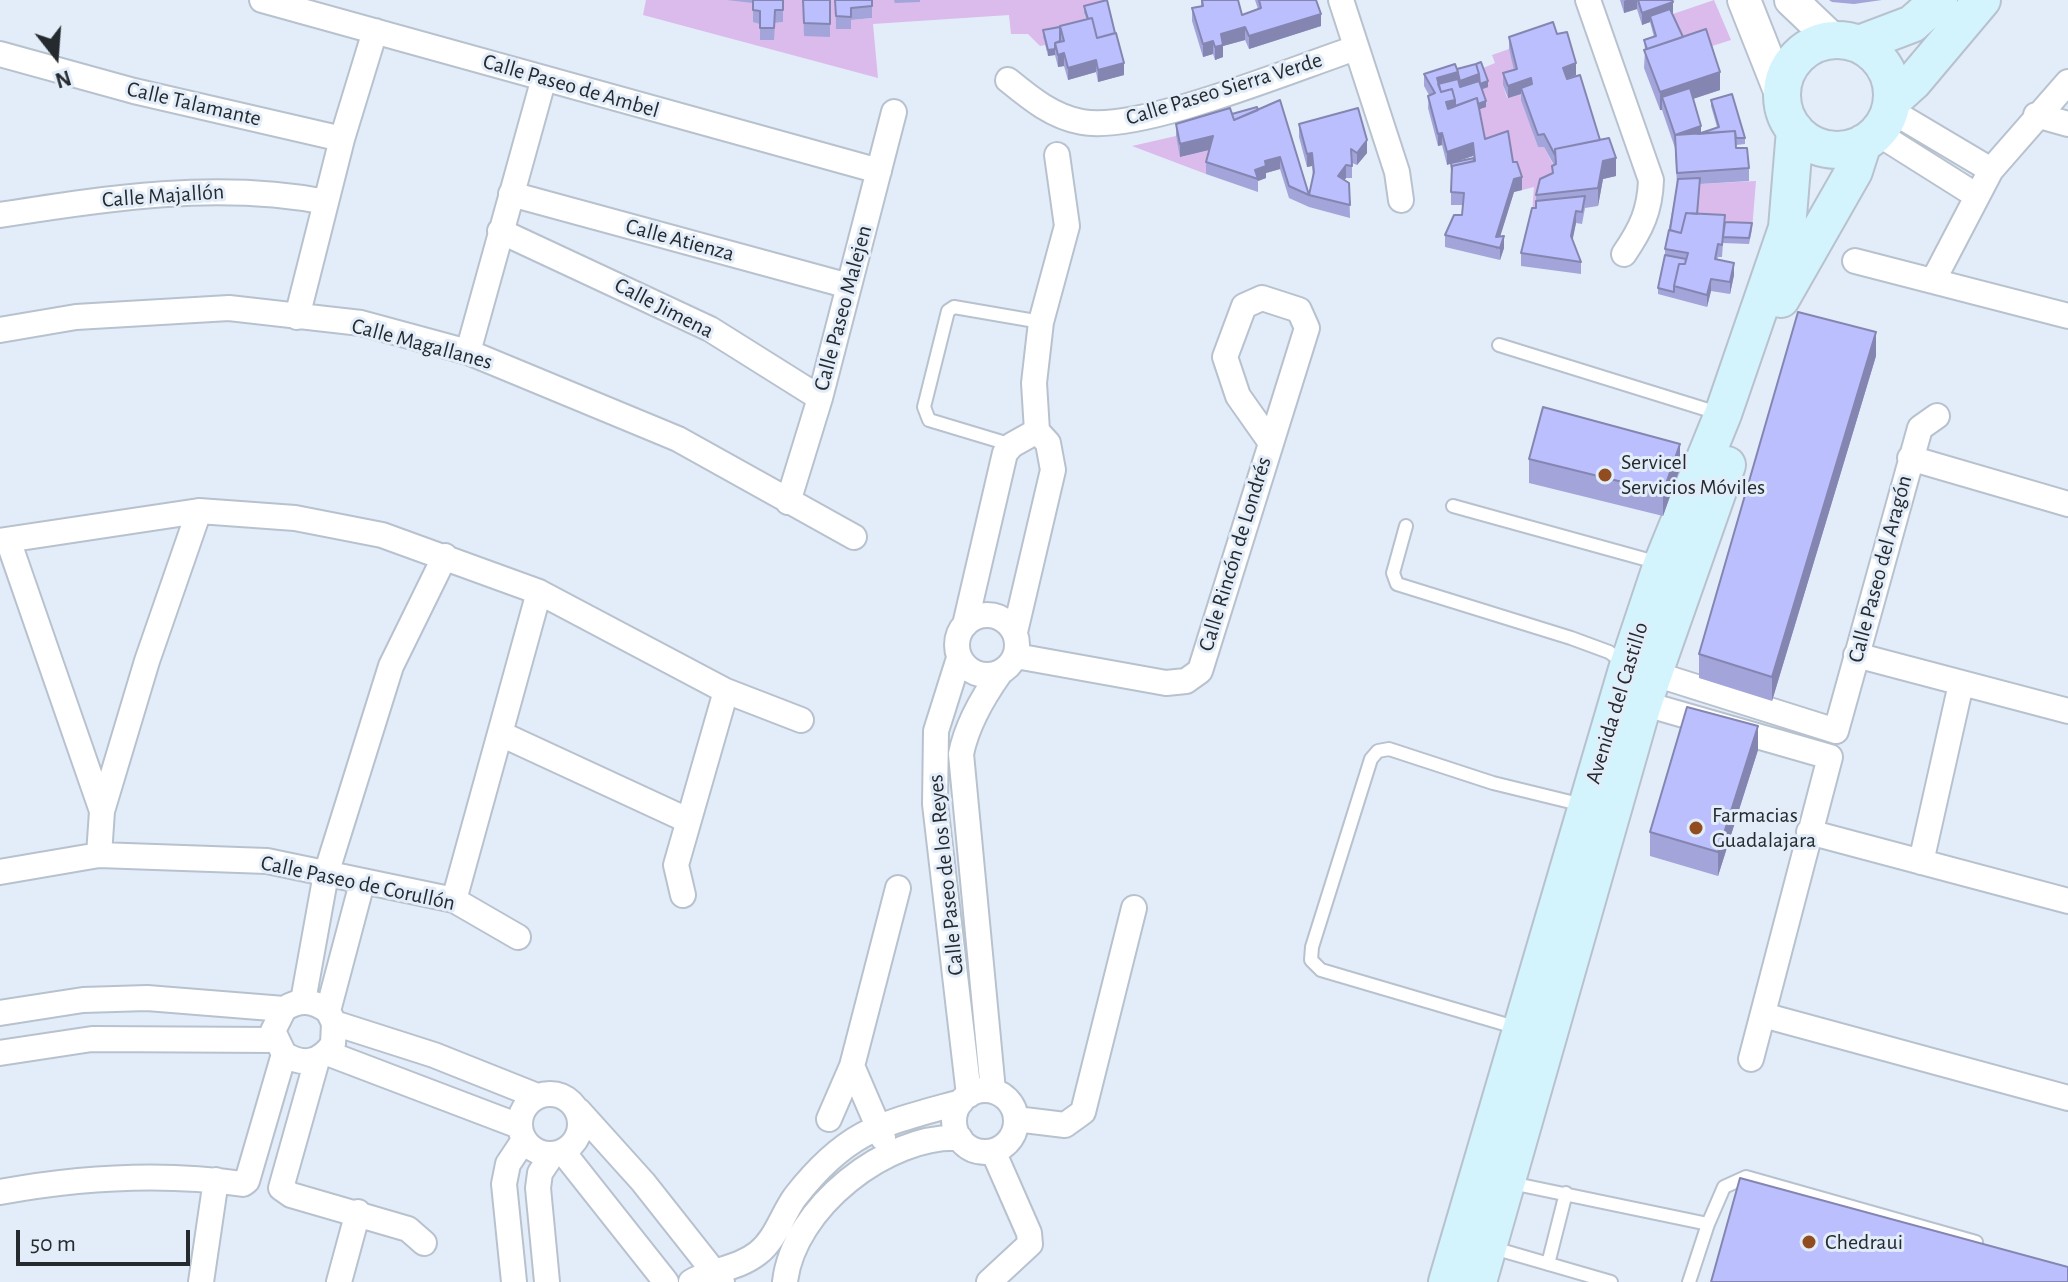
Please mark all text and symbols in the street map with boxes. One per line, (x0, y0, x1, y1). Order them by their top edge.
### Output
north arrow (16, 16, 96, 96)
street label: Calle Paseo Sierra Verde (1123, 47, 1325, 131)
street label: Calle Paseo de Ambel (480, 48, 662, 124)
text: N (52, 66, 74, 92)
street label: Calle Talamante (124, 76, 264, 132)
street label: Calle Majallón (101, 179, 225, 213)
street label: Calle Atienza (623, 213, 737, 267)
street label: Calle Paseo Malejen (808, 222, 878, 394)
street label: Calle Jimena (610, 272, 718, 344)
street label: Calle Magallanes (349, 313, 495, 375)
place label: Servicel Servicios Móviles (1621, 449, 1765, 500)
street label: Calle Rincón de Londrés (1193, 454, 1277, 654)
marker: Servicel Servicios Móviles (1596, 466, 1614, 484)
street label: Calle Paseo del Aragón (1842, 472, 1918, 666)
street label: Avenida del Castillo (1580, 619, 1654, 787)
street label: Calle Paseo de los Reyes (922, 773, 970, 977)
place label: Farmacias Guadalajara (1712, 802, 1816, 854)
marker: Farmacias Guadalajara (1687, 819, 1705, 837)
street label: Calle Paseo de Corullón (258, 850, 458, 916)
scale bar (20, 1214, 194, 1264)
place label: Chedraui (1825, 1229, 1903, 1255)
text: 50 m (30, 1232, 76, 1256)
marker: Chedraui (1800, 1233, 1818, 1251)

